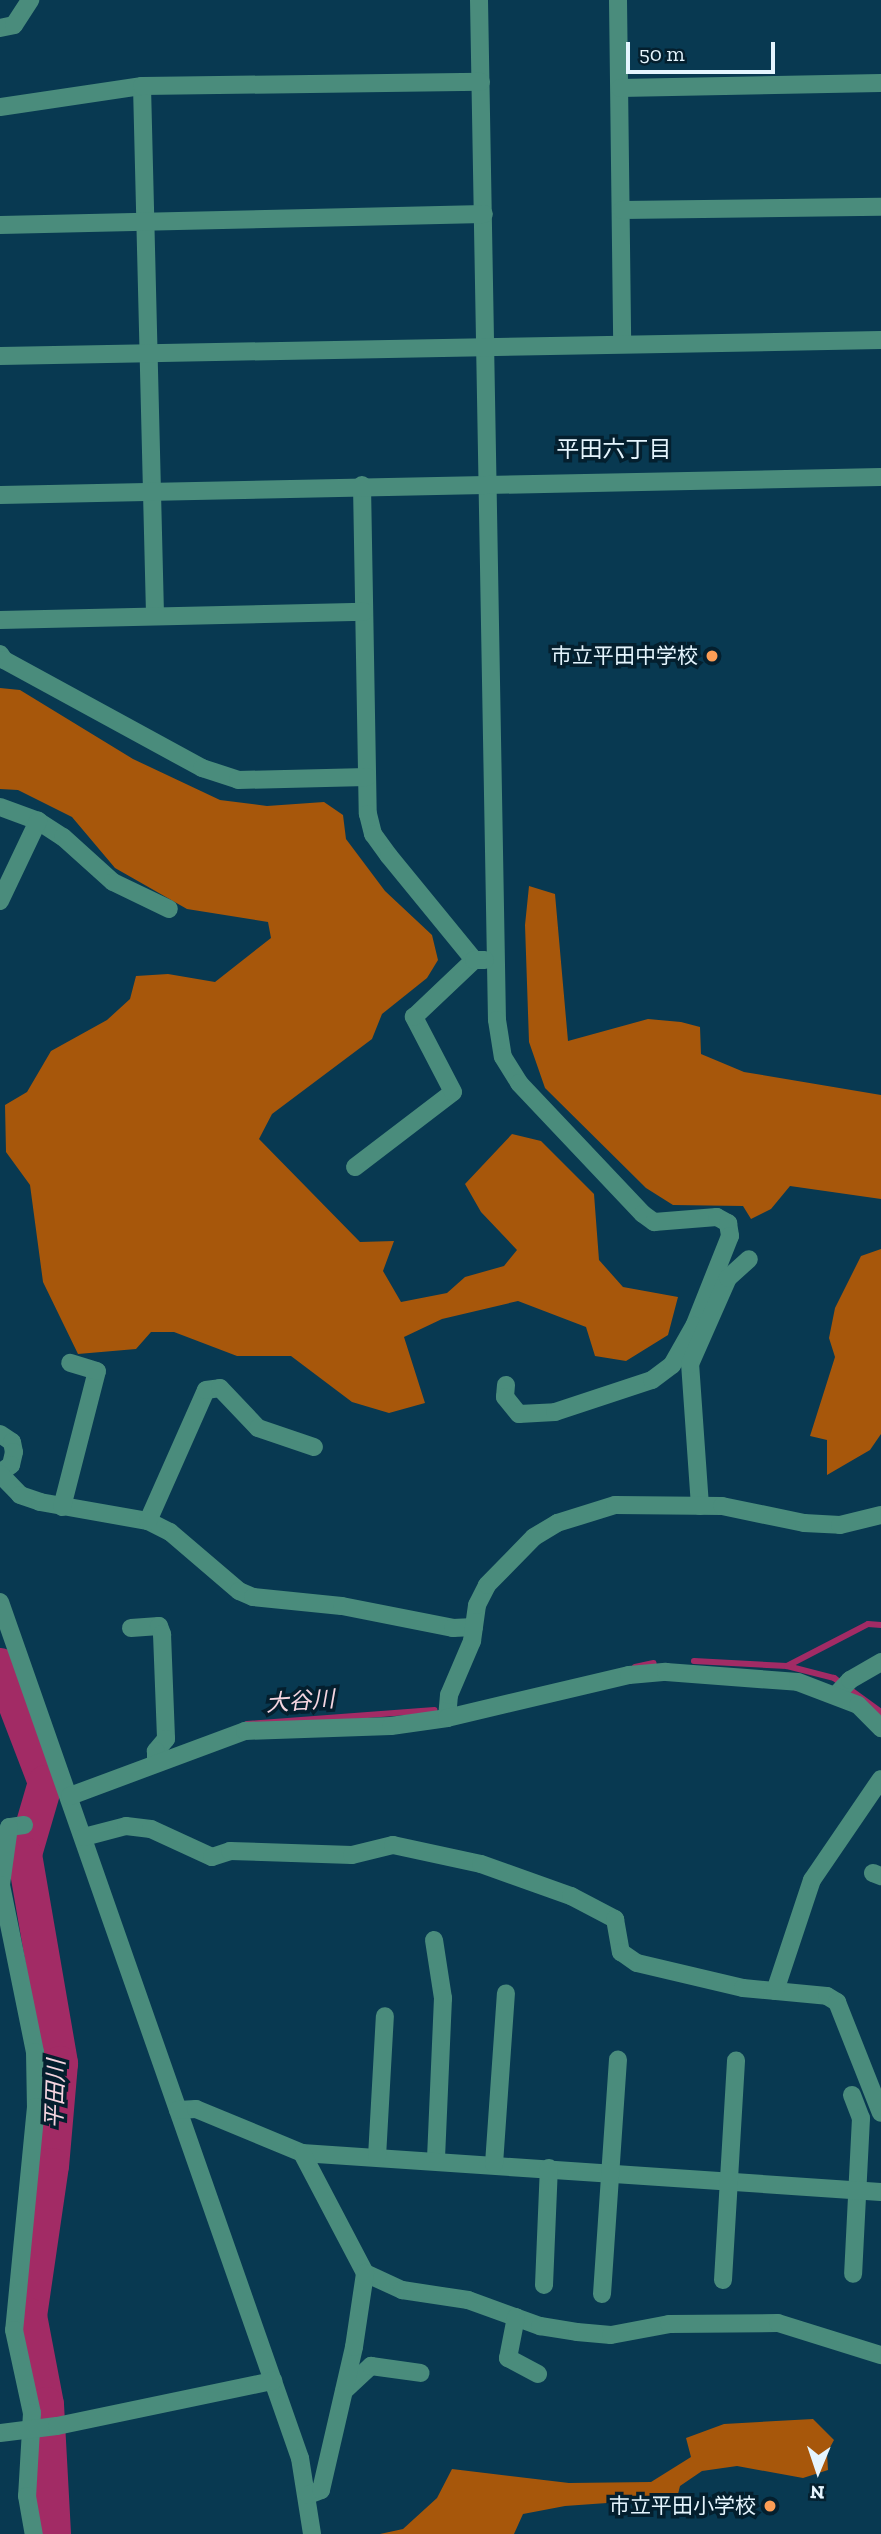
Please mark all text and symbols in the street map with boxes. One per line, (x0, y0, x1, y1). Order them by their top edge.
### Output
scale bar (629, 28, 778, 72)
text: 50 m (639, 41, 685, 66)
district label: 平田六丁目 (557, 435, 671, 463)
place label: 市立平田中学校 (551, 643, 698, 669)
marker: 市立平田中学校 (704, 648, 720, 664)
water label: 大谷川 (265, 1685, 335, 1717)
water label: 平田川 (40, 2059, 70, 2129)
north arrow (783, 2436, 853, 2506)
text: N (810, 2481, 825, 2504)
place label: 市立平田小学校 (609, 2493, 756, 2519)
marker: 市立平田小学校 (762, 2498, 778, 2514)

